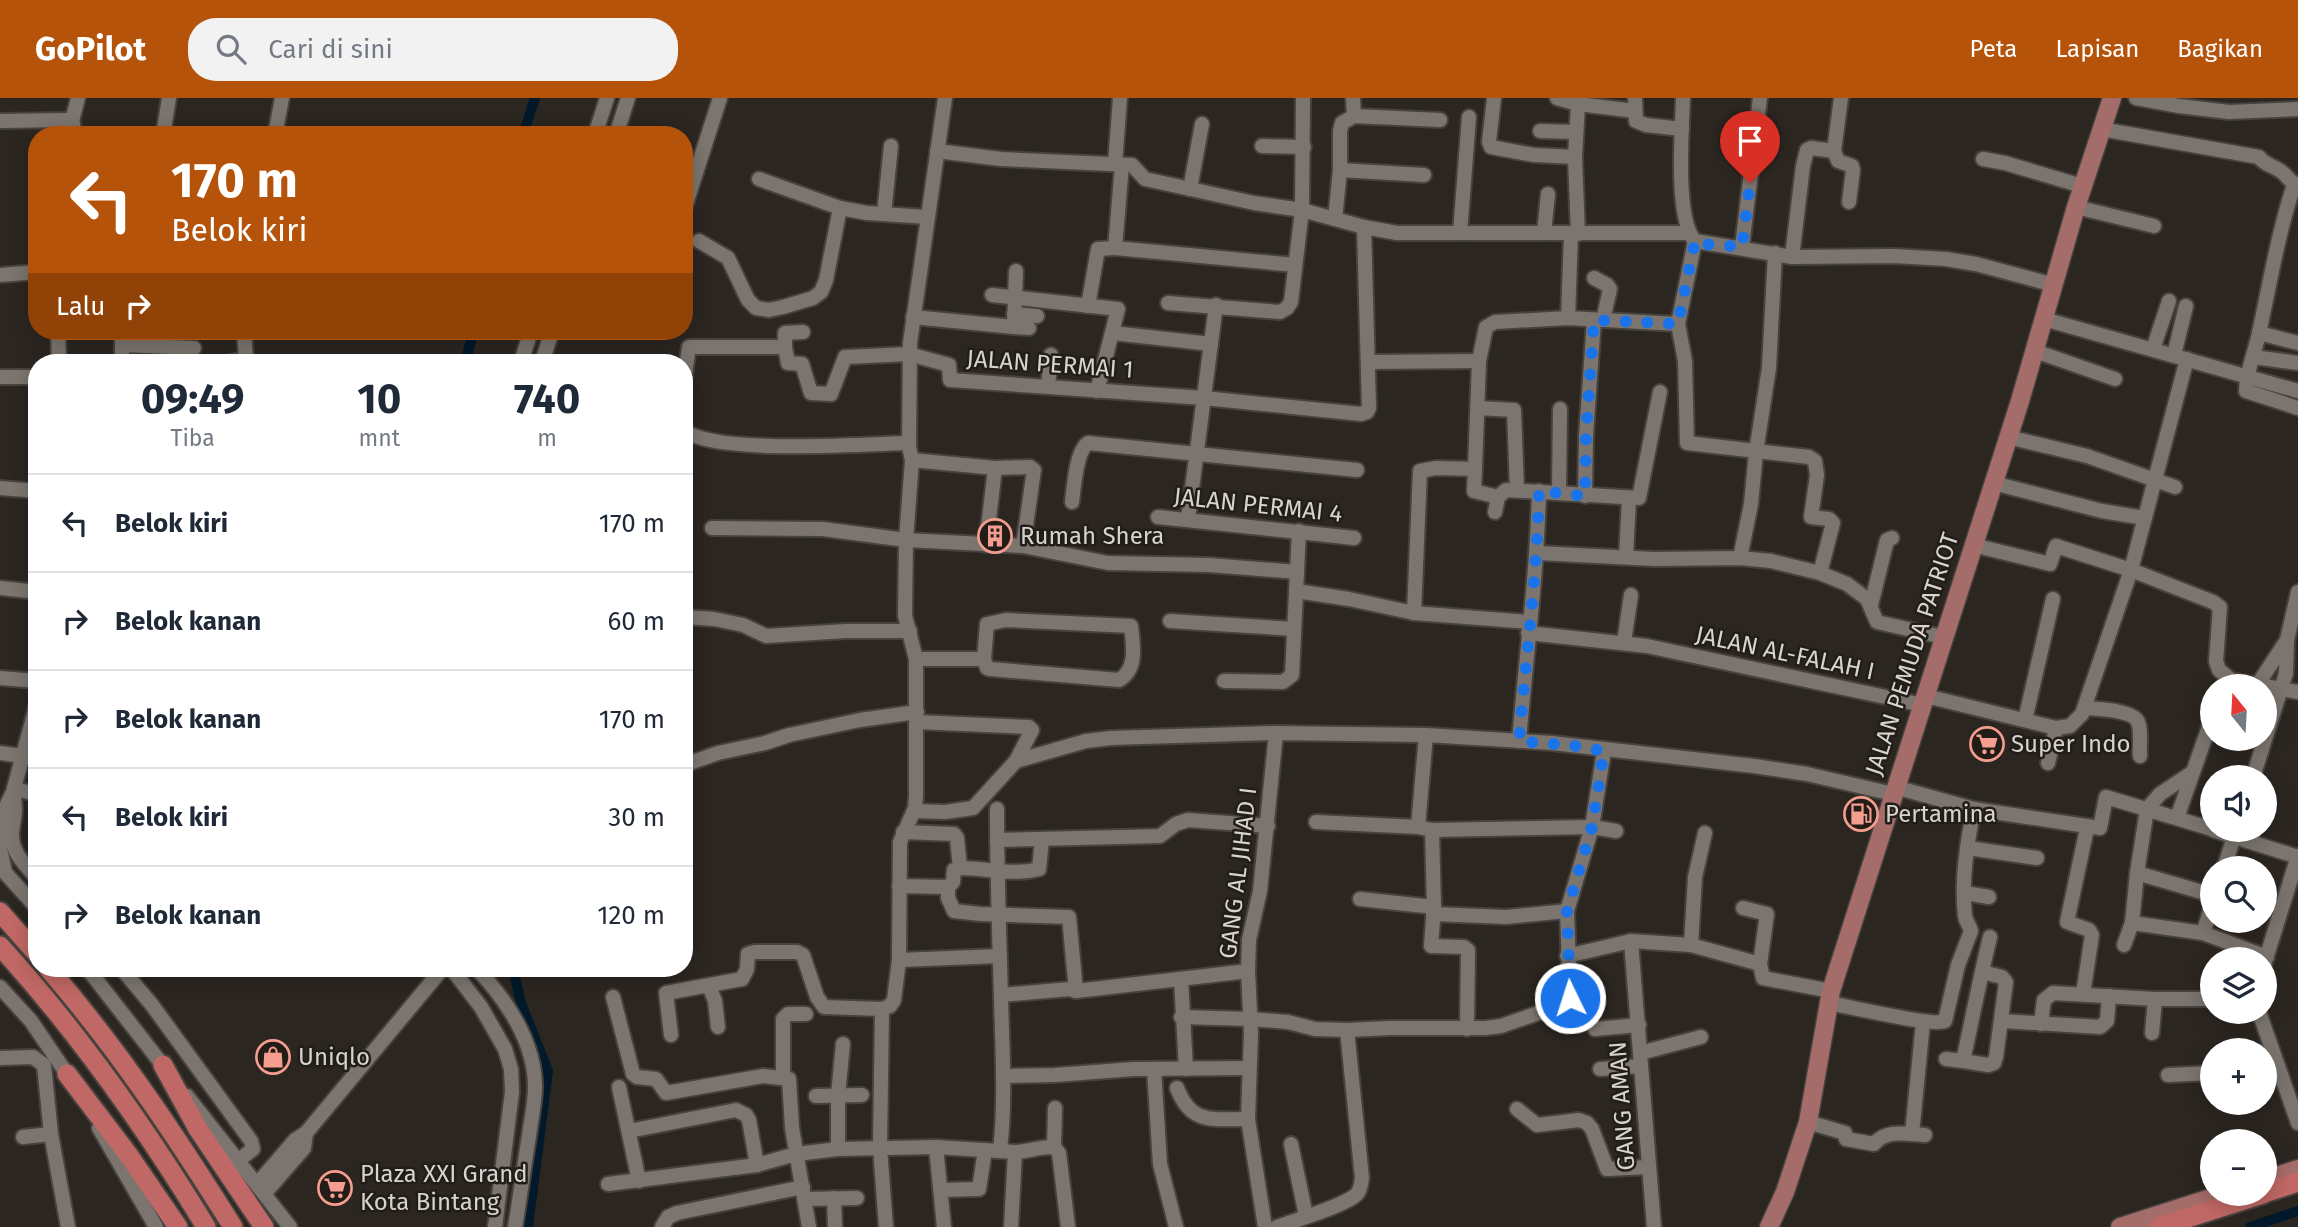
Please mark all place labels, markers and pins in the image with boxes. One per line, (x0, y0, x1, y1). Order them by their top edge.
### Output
pin (1720, 111, 1780, 183)
building icon: Rumah Shera (976, 517, 1014, 555)
place label: Rumah Shera (1020, 522, 1164, 550)
supermarket icon: Super Indo (1968, 725, 2006, 763)
place label: Super Indo (2011, 730, 2131, 758)
fuel station icon: Pertamina (1842, 795, 1880, 833)
place label: Pertamina (1885, 800, 1997, 828)
shop icon: Uniqlo (254, 1038, 292, 1076)
place label: Uniqlo (298, 1043, 370, 1071)
place label: Plaza XXI Grand Kota Bintang (360, 1160, 528, 1216)
supermarket icon: Plaza XXI Grand Kota Bintang (316, 1169, 354, 1207)

